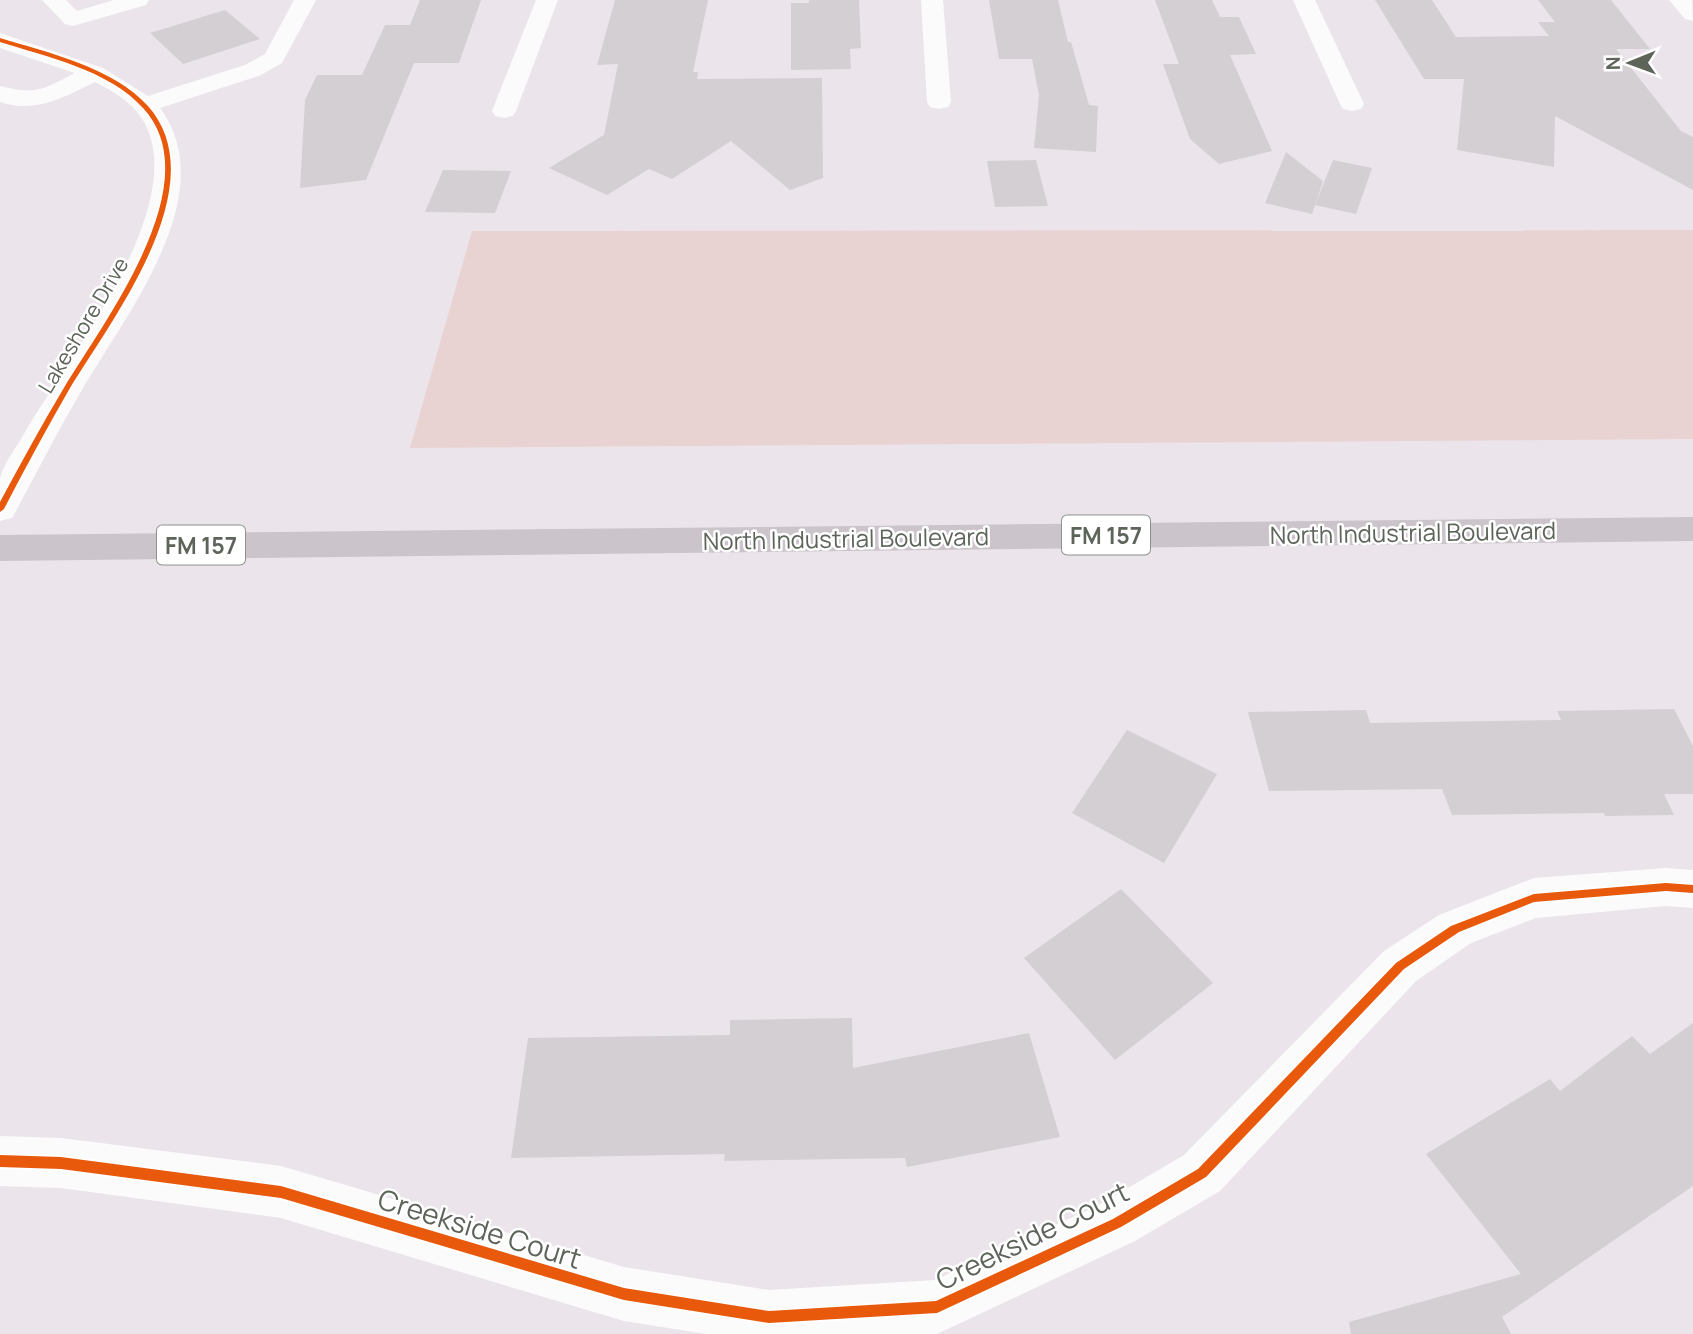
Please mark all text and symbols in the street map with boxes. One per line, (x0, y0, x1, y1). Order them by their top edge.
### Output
north arrow (1595, 28, 1665, 98)
text: N (1600, 56, 1626, 70)
street label: Lakeshore Drive (31, 252, 135, 398)
street label: North Industrial Boulevard (1270, 513, 1556, 551)
road number: FM 157 (1062, 516, 1150, 554)
street label: North Industrial Boulevard (703, 519, 989, 557)
road number: FM 157 (157, 526, 245, 565)
street label: Creekside Court (929, 1172, 1135, 1298)
street label: Creekside Court (374, 1179, 586, 1277)

